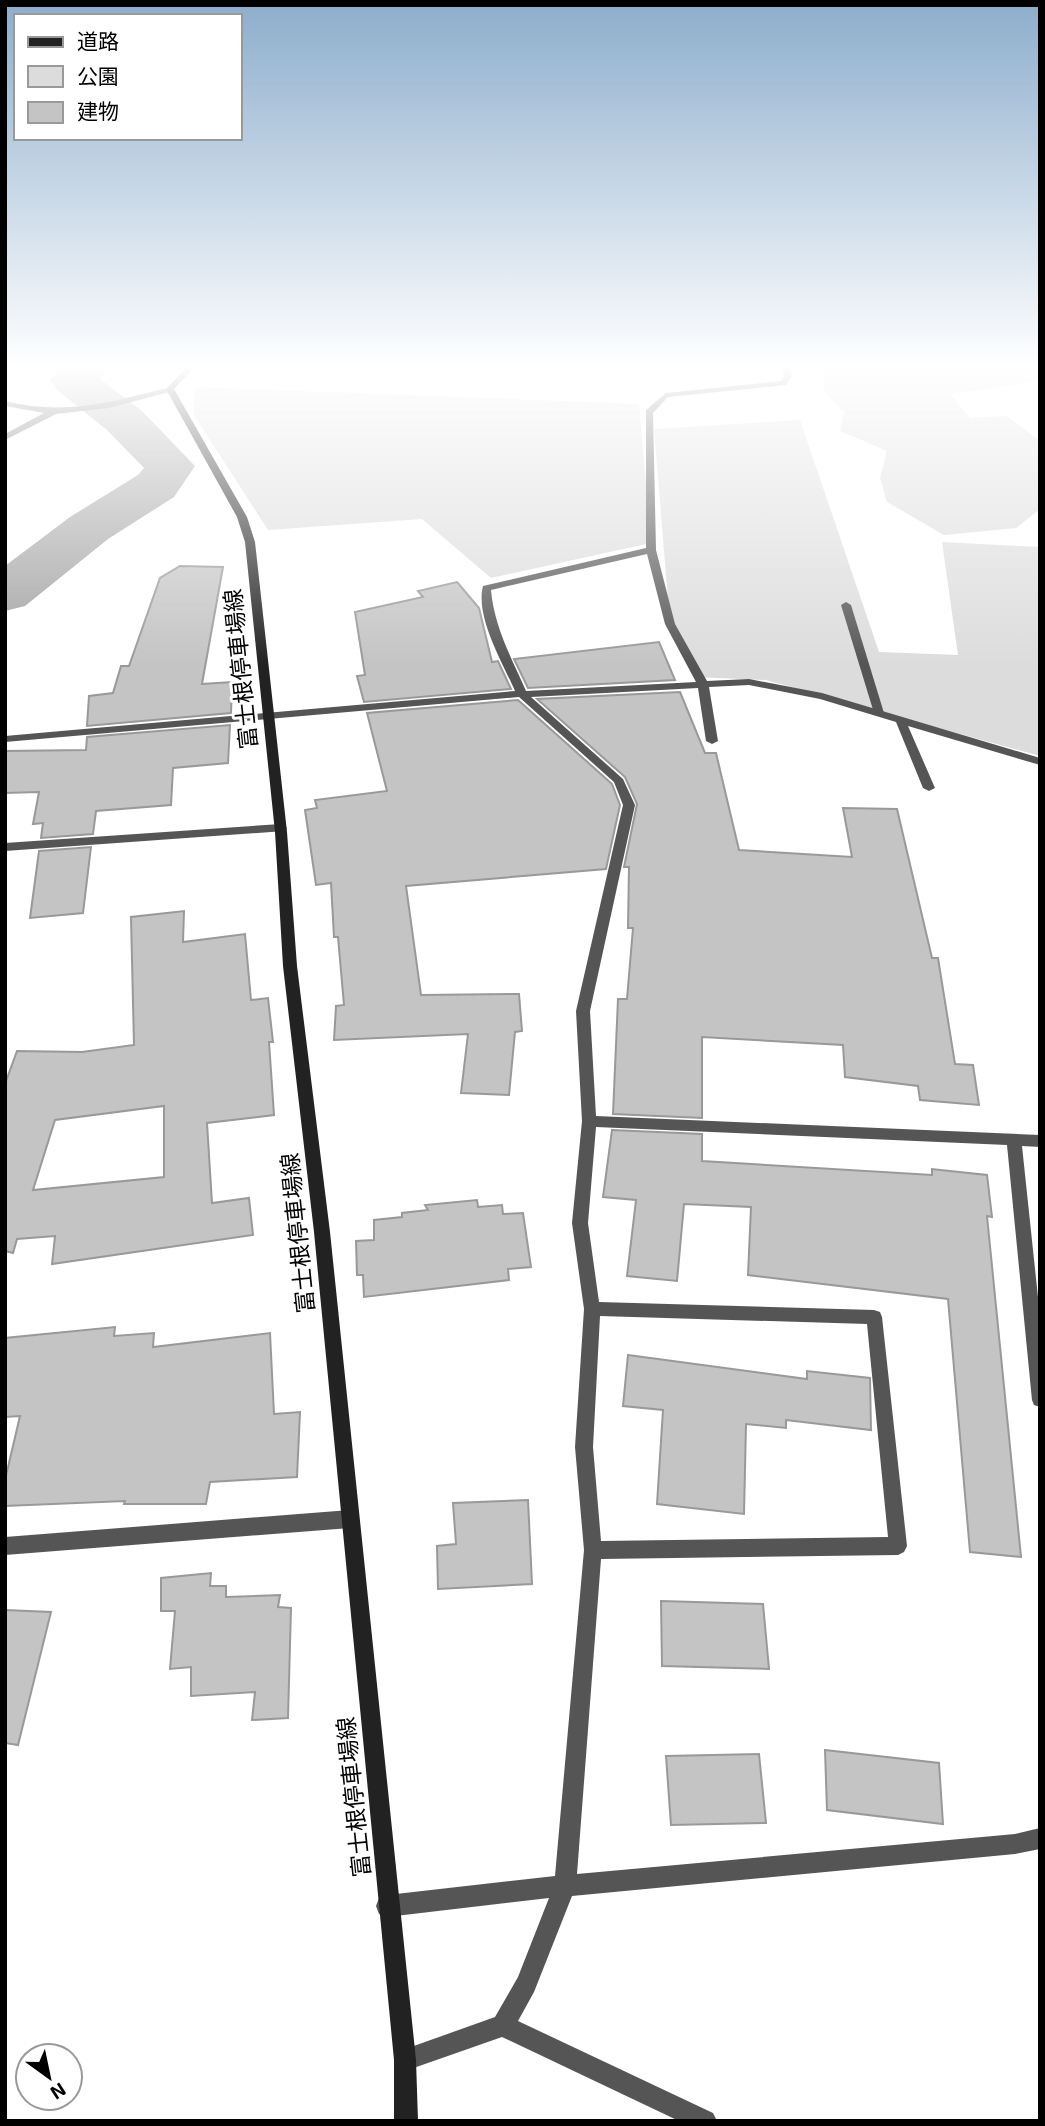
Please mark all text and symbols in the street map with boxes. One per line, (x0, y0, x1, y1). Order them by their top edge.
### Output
legend (14, 14, 242, 140)
text: 道路 (77, 28, 119, 53)
text: 公園 (77, 63, 119, 88)
text: 建物 (77, 98, 119, 123)
street label: 富士根停車場線 (218, 588, 262, 751)
street label: 富士根停車場線 (275, 1152, 319, 1315)
street label: 富士根停車場線 (331, 1716, 375, 1879)
north arrow (14, 2042, 84, 2112)
text: N (47, 2078, 71, 2105)

